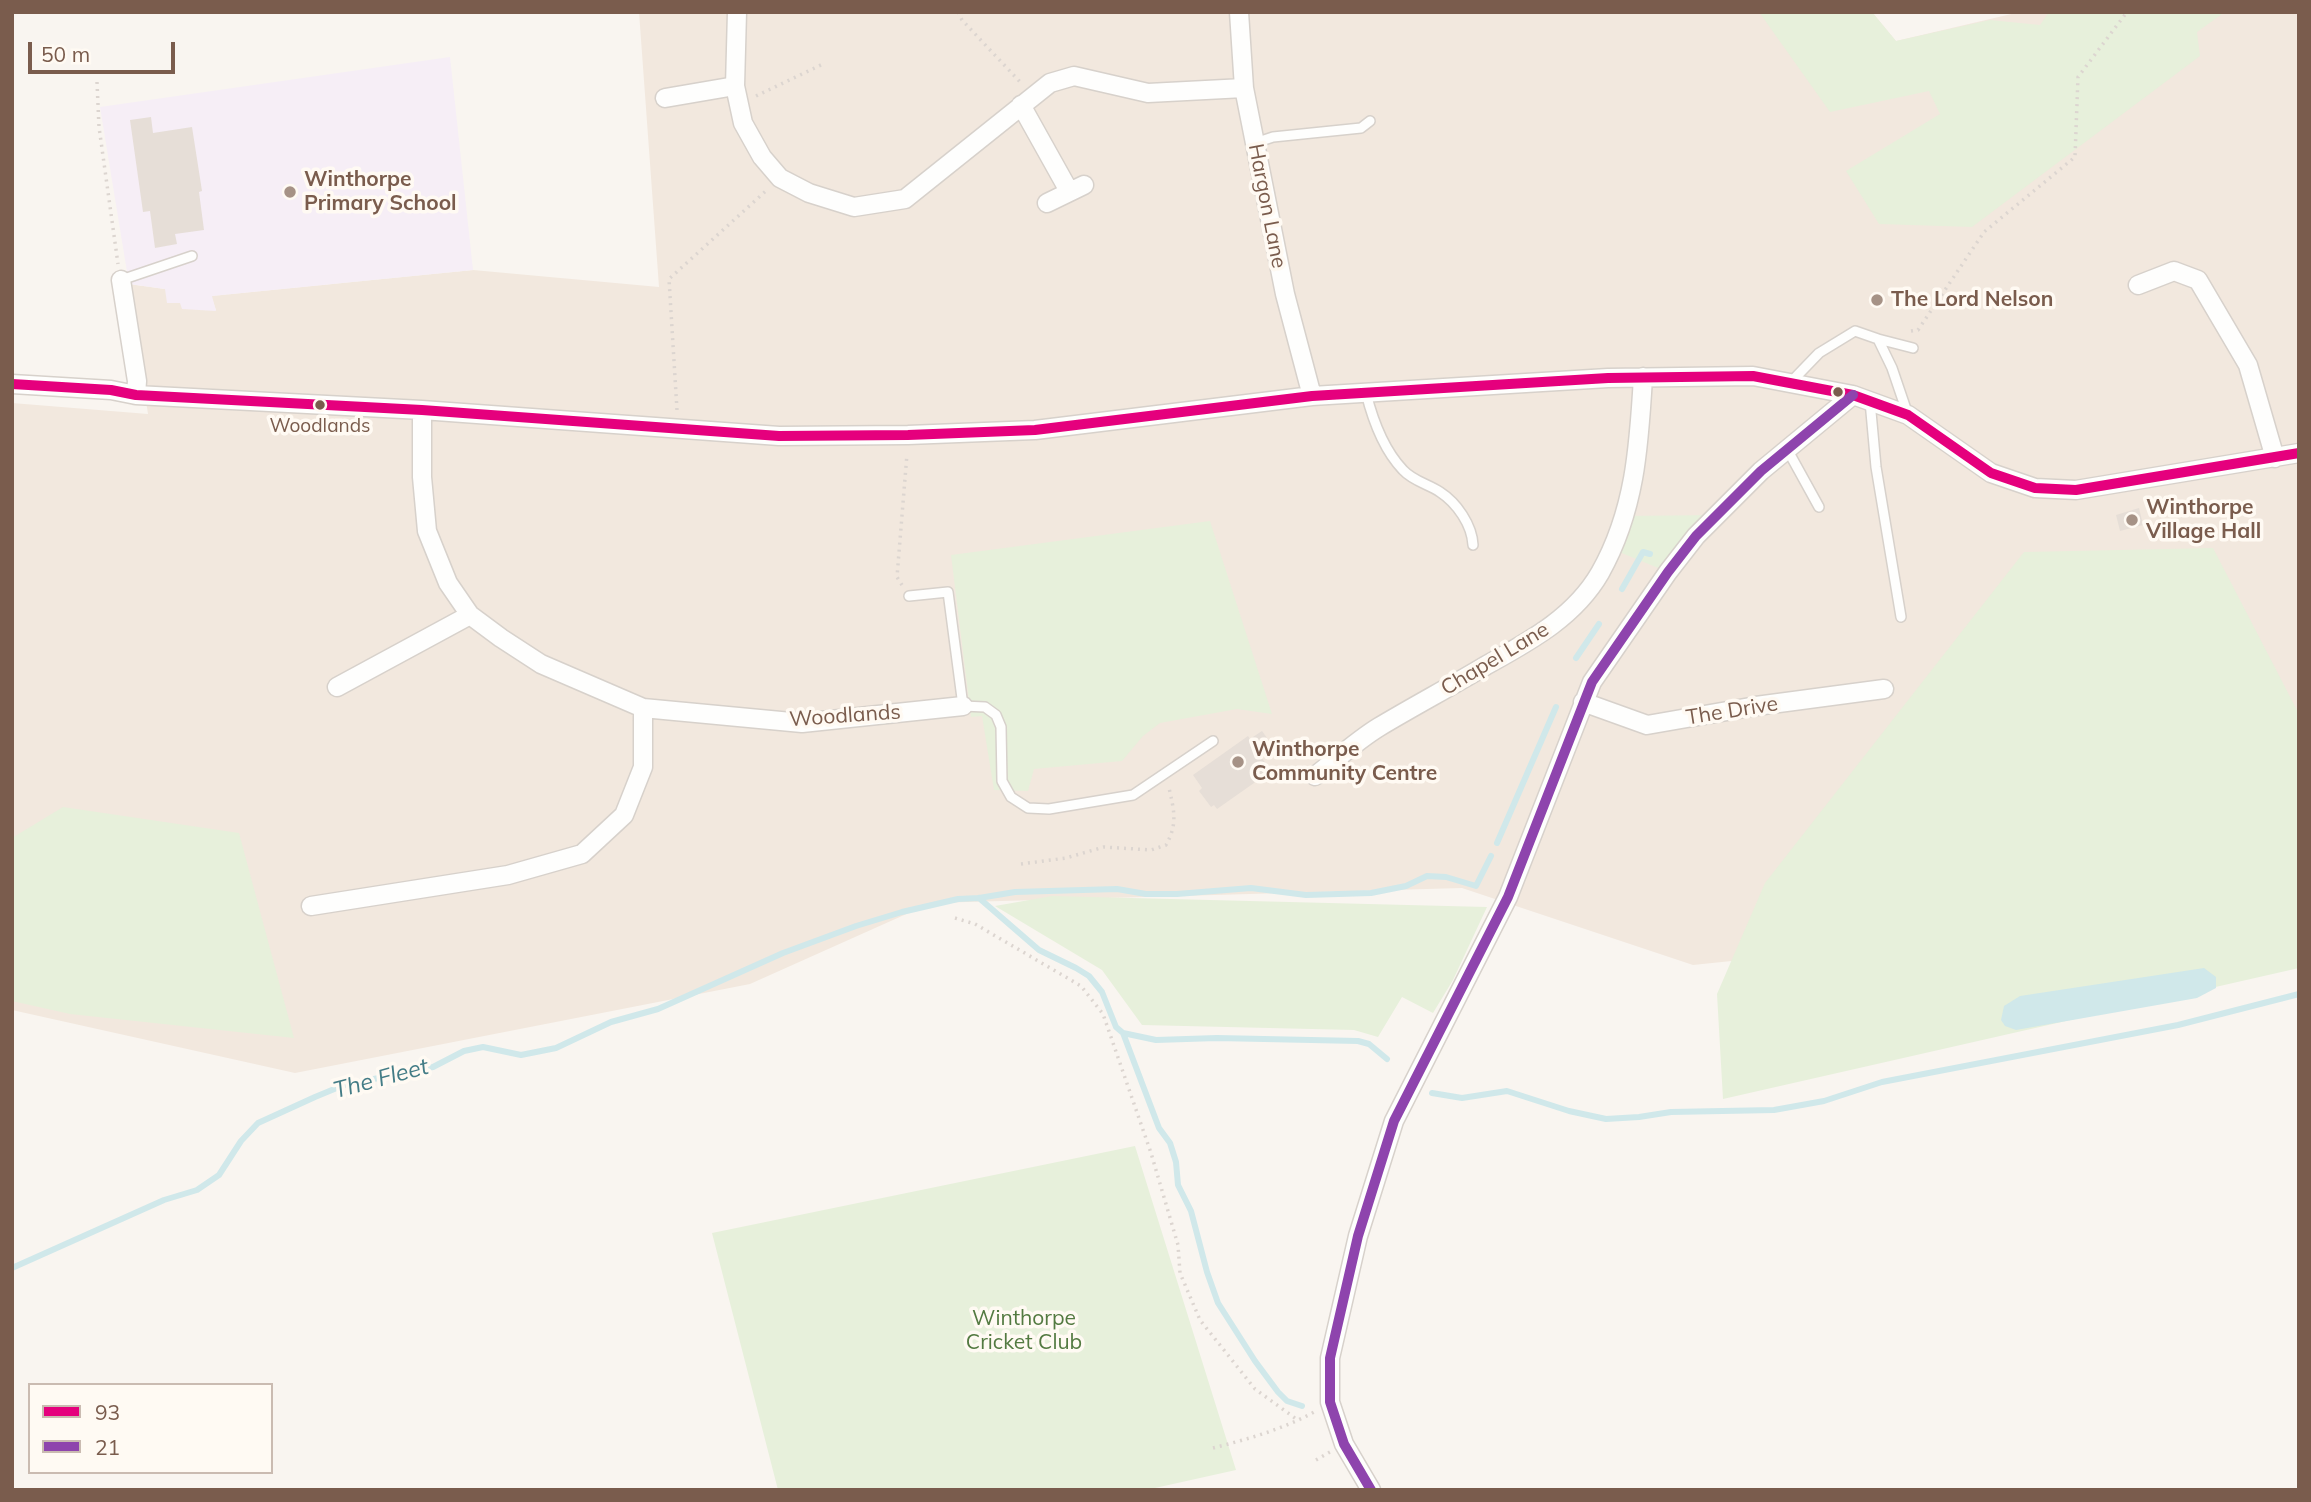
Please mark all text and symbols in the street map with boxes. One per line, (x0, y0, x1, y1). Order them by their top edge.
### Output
scale bar (32, 28, 178, 72)
text: 50 m (41, 41, 90, 67)
street label: Hargon Lane (1243, 142, 1291, 270)
place label: Winthorpe Primary School (304, 167, 457, 217)
marker: Winthorpe Primary School (282, 184, 298, 200)
place label: The Lord Nelson (1891, 287, 2053, 313)
marker: The Lord Nelson (1869, 292, 1885, 308)
unlabelled marker (1831, 385, 1845, 399)
marker: Woodlands (313, 398, 327, 412)
place label: Woodlands (270, 415, 370, 437)
place label: Winthorpe Village Hall (2146, 495, 2261, 545)
marker: Winthorpe Village Hall (2124, 512, 2140, 528)
street label: Chapel Lane (1436, 617, 1554, 701)
street label: The Drive (1684, 691, 1780, 731)
street label: Woodlands (788, 700, 902, 732)
place label: Winthorpe Community Centre (1252, 737, 1437, 787)
marker: Winthorpe Community Centre (1230, 754, 1246, 770)
water label: The Fleet (330, 1053, 432, 1105)
park label: Winthorpe Cricket Club (966, 1306, 1082, 1356)
legend (28, 1383, 273, 1474)
text: 93 (95, 1399, 120, 1425)
text: 21 (95, 1434, 120, 1460)

